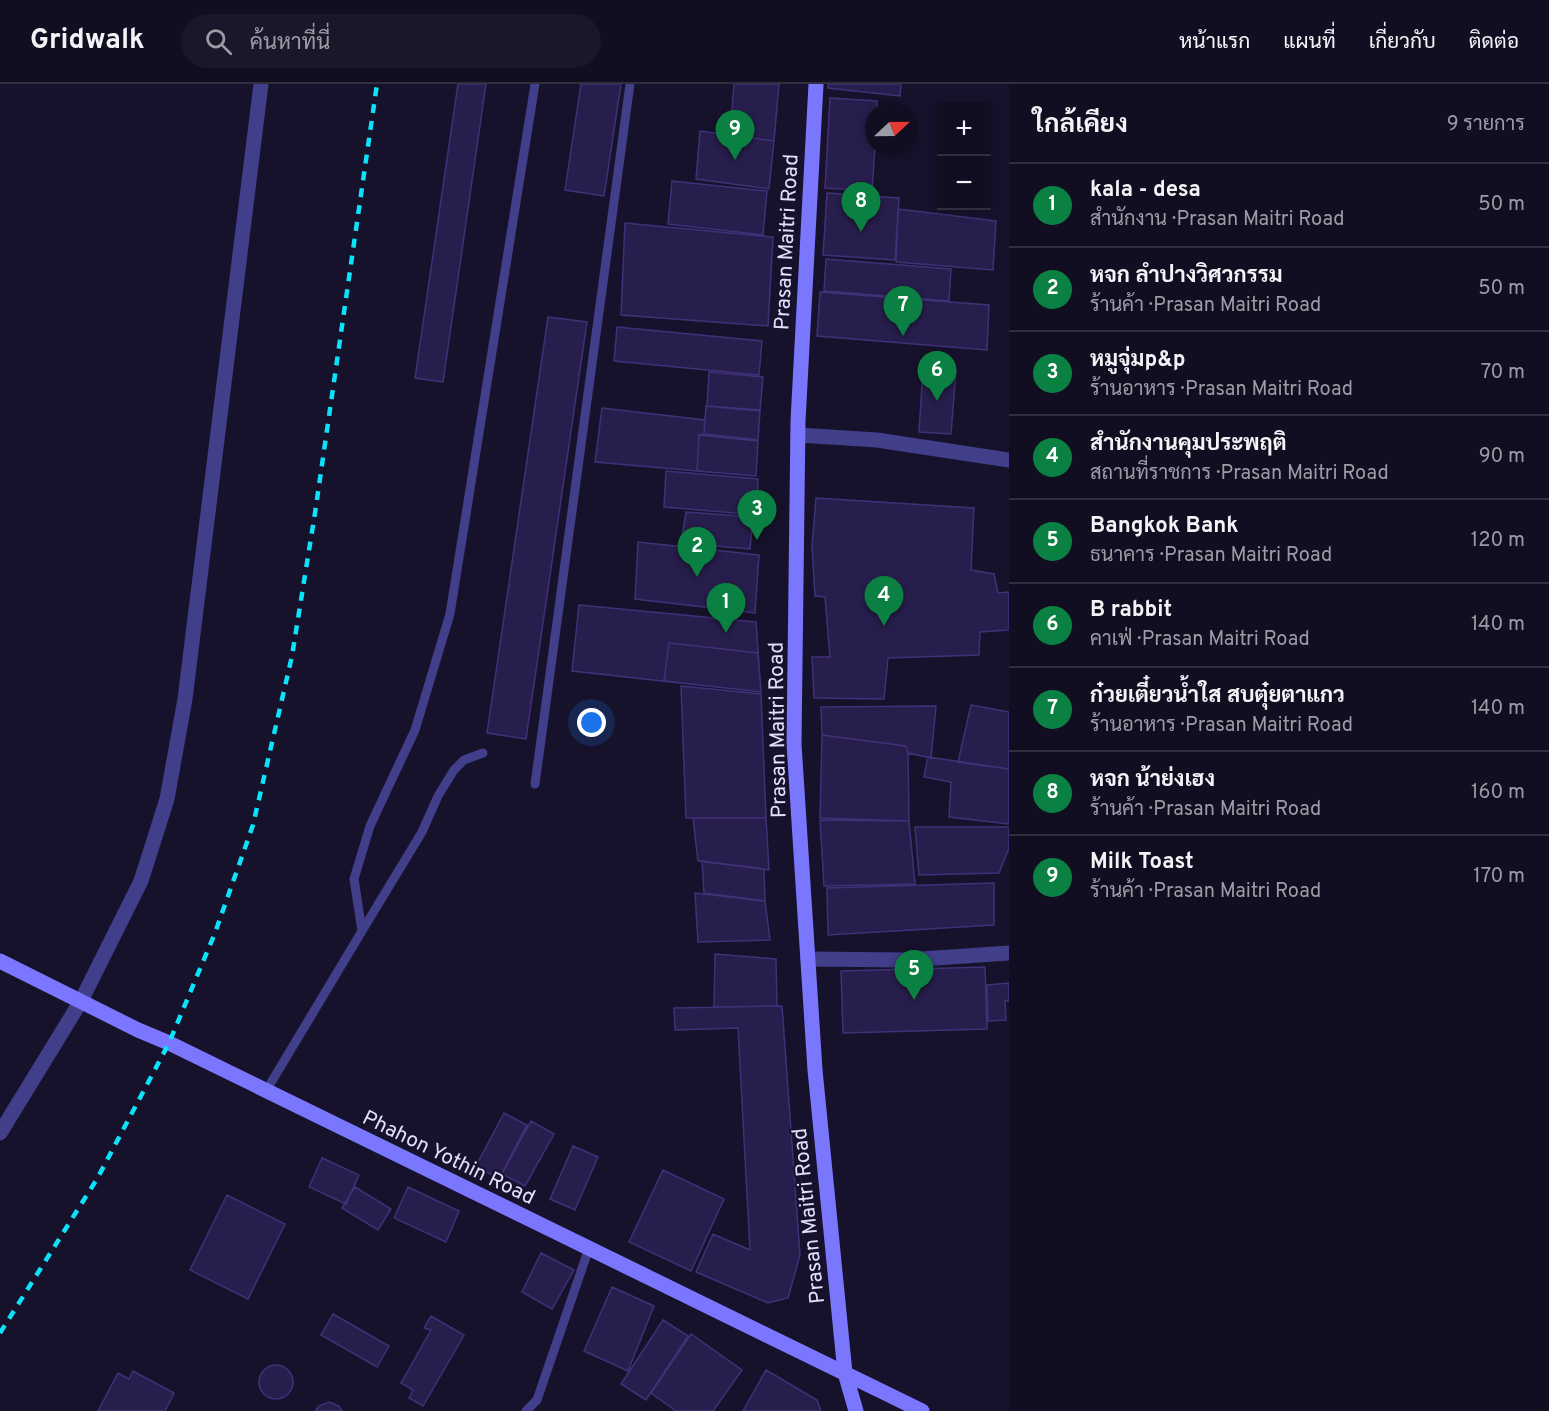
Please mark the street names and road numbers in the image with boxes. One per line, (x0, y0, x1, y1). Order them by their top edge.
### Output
street label: Prasan Maitri Road (769, 153, 806, 331)
street label: Prasan Maitri Road (763, 642, 794, 818)
street label: Phahon Yothin Road (358, 1105, 539, 1212)
street label: Prasan Maitri Road (787, 1127, 832, 1305)

